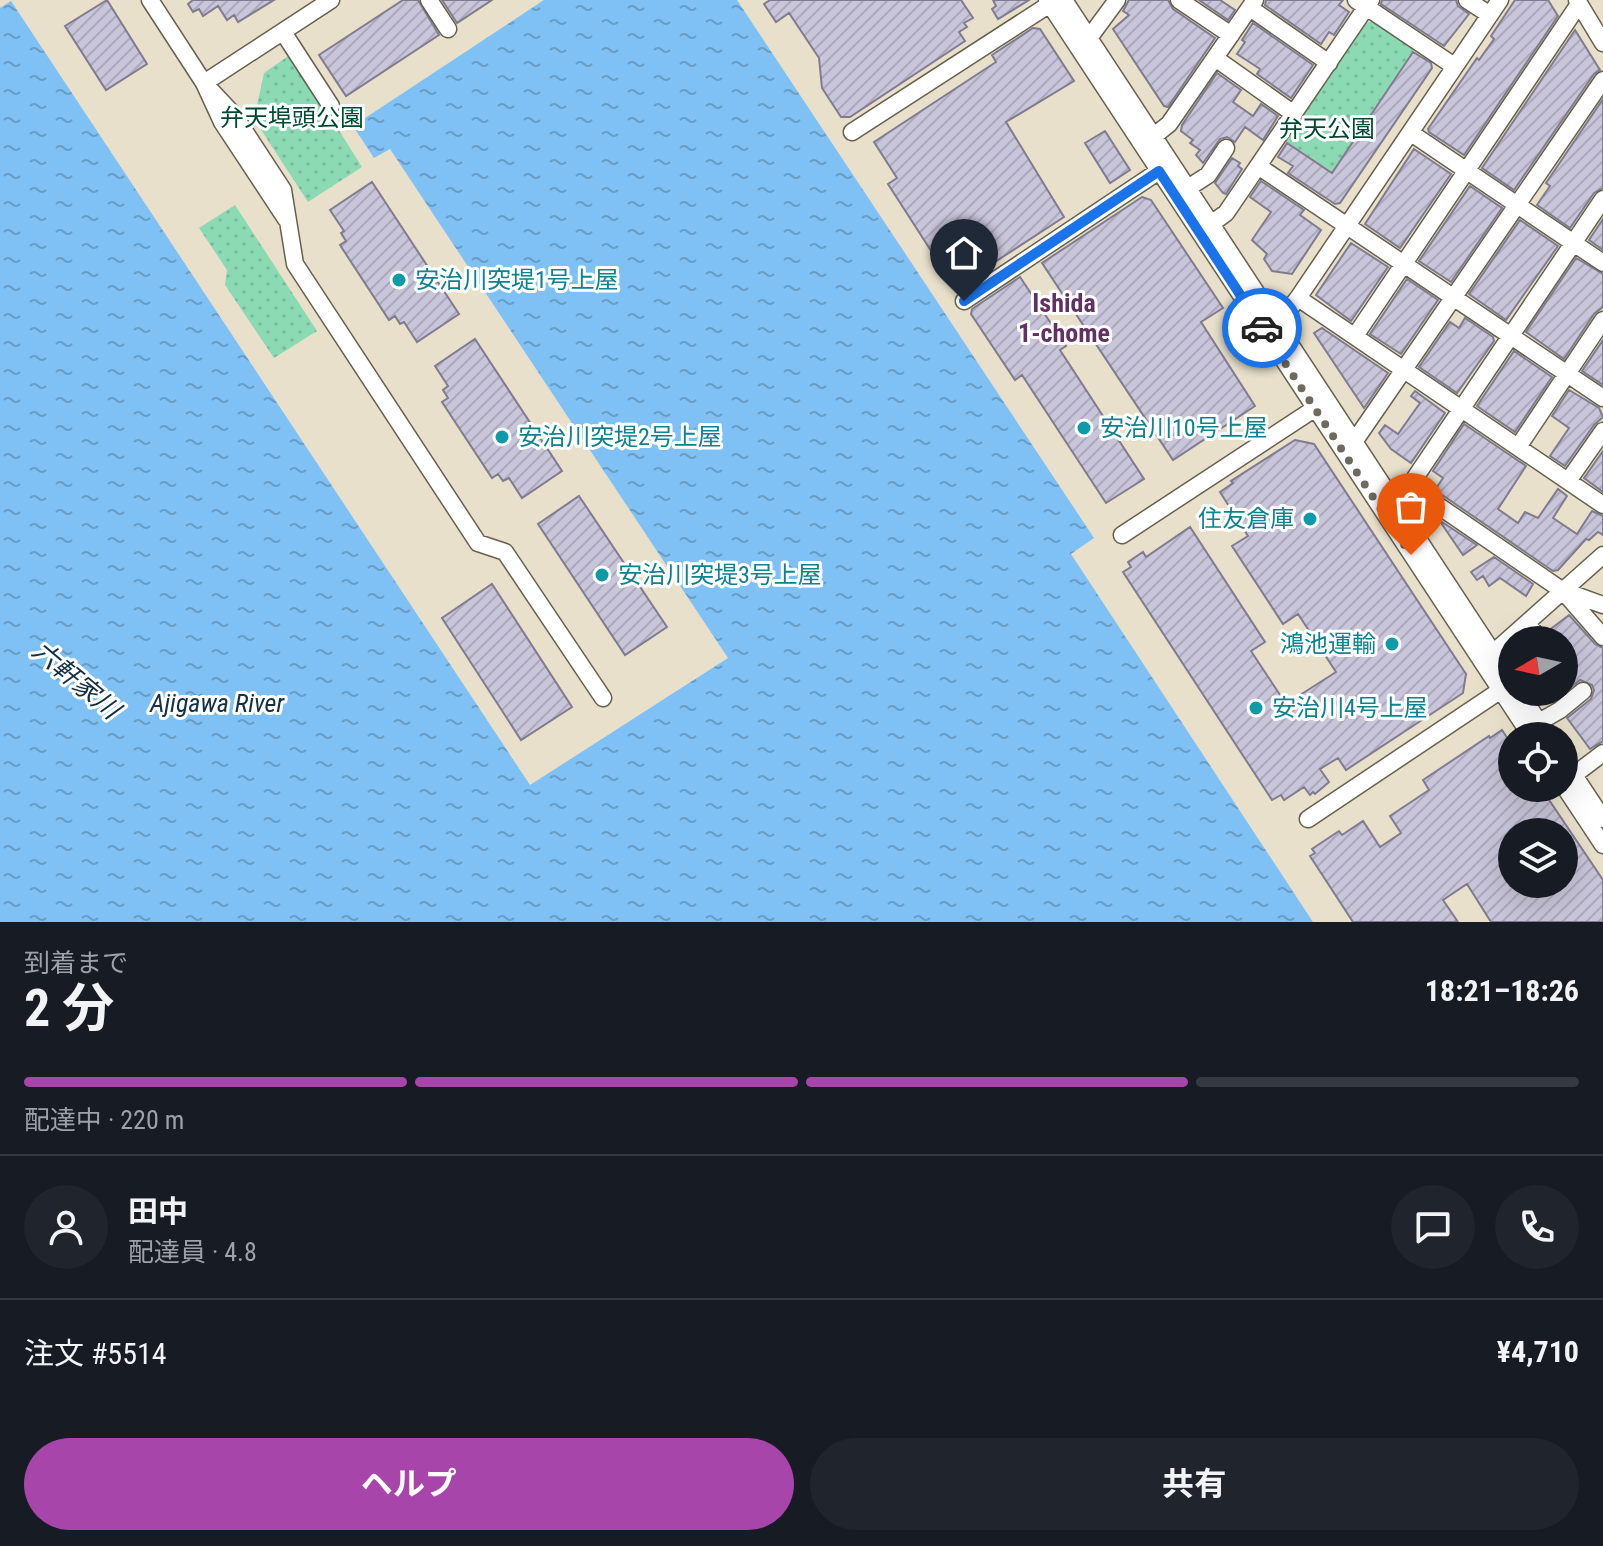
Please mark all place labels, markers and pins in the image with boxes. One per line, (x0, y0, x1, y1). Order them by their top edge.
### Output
pin (930, 219, 998, 301)
place label: 安治川突堤1号上屋 (415, 266, 619, 294)
marker: 安治川突堤1号上屋 (390, 271, 408, 289)
place label: 安治川10号上屋 (1100, 414, 1268, 442)
marker: 安治川10号上屋 (1075, 419, 1093, 437)
place label: 安治川突堤2号上屋 (518, 423, 722, 451)
marker: 安治川突堤2号上屋 (493, 428, 511, 446)
pin (1377, 473, 1445, 555)
place label: 住友倉庫 (1198, 505, 1294, 533)
marker: 住友倉庫 (1301, 510, 1319, 528)
place label: 安治川突堤3号上屋 (618, 561, 822, 589)
marker: 安治川突堤3号上屋 (593, 566, 611, 584)
place label: 鴻池運輸 (1280, 630, 1376, 658)
marker: 鴻池運輸 (1383, 635, 1401, 653)
place label: 安治川4号上屋 (1272, 694, 1428, 722)
marker: 安治川4号上屋 (1247, 699, 1265, 717)

